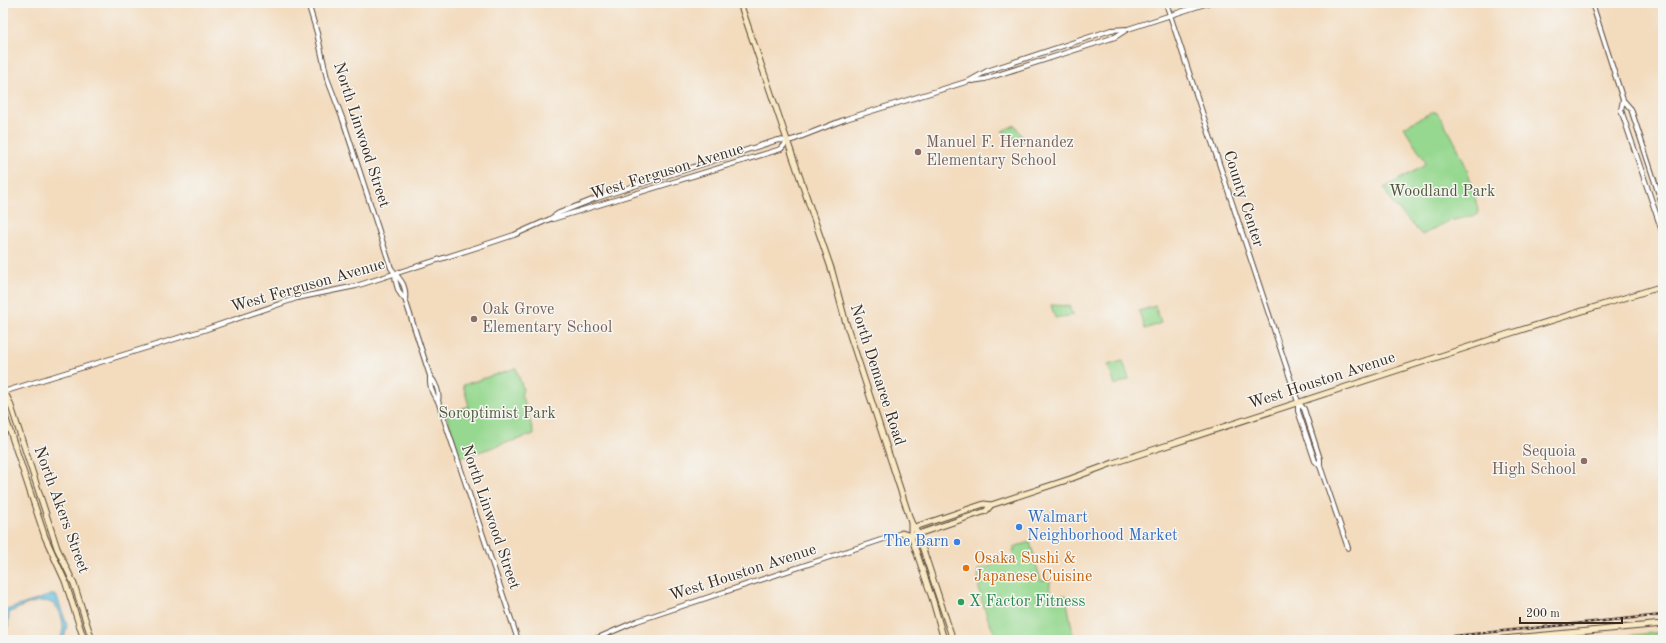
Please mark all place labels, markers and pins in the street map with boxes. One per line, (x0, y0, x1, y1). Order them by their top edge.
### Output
place label: Manuel F. Hernandez Elementary School (926, 135, 1074, 169)
marker: Manuel F. Hernandez Elementary School (913, 147, 923, 157)
place label: Oak Grove Elementary School (482, 302, 612, 336)
marker: Oak Grove Elementary School (469, 314, 479, 324)
place label: Sequoia High School (1491, 444, 1576, 478)
marker: Sequoia High School (1579, 456, 1589, 466)
place label: Walmart Neighborhood Market (1027, 510, 1178, 544)
marker: Walmart Neighborhood Market (1014, 522, 1024, 532)
place label: The Barn (883, 534, 949, 550)
marker: The Barn (952, 537, 962, 547)
place label: Osaka Sushi & Japanese Cuisine (974, 551, 1092, 585)
marker: Osaka Sushi & Japanese Cuisine (961, 563, 971, 573)
place label: X Factor Fitness (969, 594, 1085, 610)
marker: X Factor Fitness (956, 597, 966, 607)

